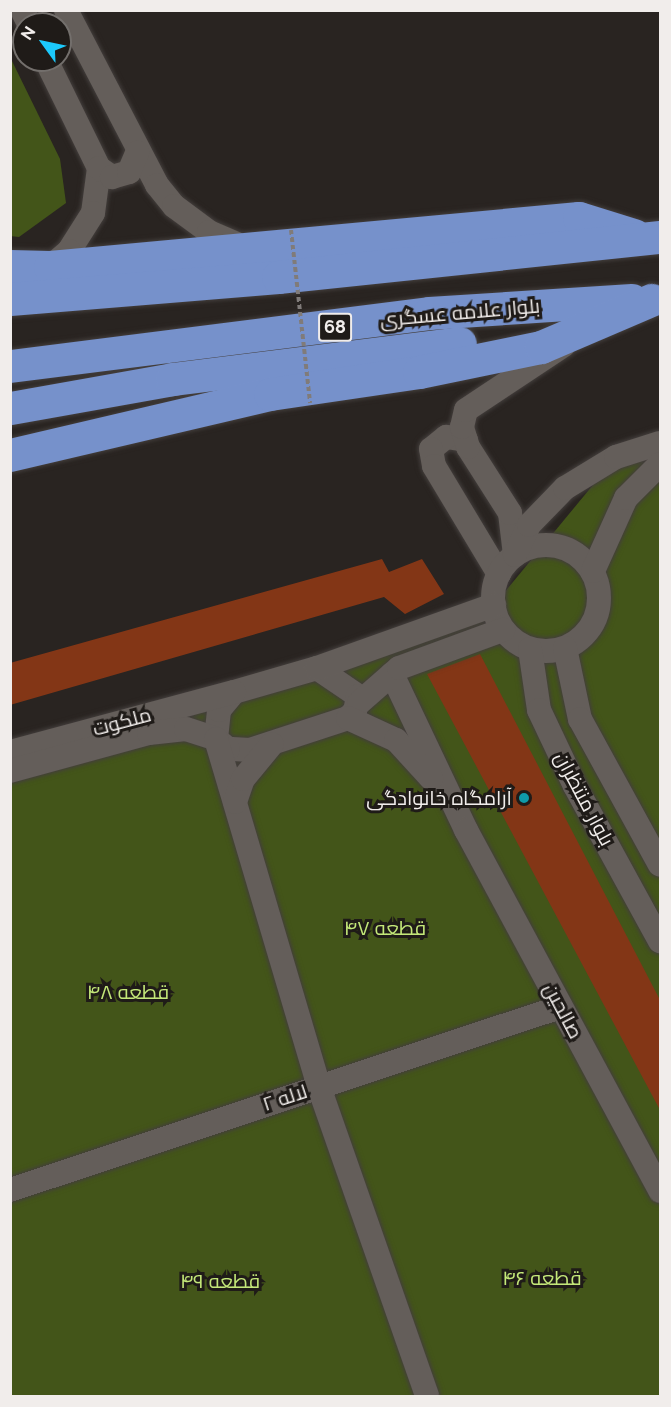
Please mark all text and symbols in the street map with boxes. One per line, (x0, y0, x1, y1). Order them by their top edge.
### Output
north arrow (12, 12, 72, 72)
text: N (17, 23, 39, 43)
street label: بلوار علامه عسگری (379, 294, 541, 332)
road number: 68 (317, 312, 353, 342)
street label: ملکوت (90, 703, 154, 741)
street label: بلوار منتظران (549, 748, 619, 850)
place label: آرامگاه خانوادگی (366, 786, 512, 810)
marker: آرامگاه خانوادگی (517, 791, 531, 805)
park label: قطعه ۴۷ (344, 916, 426, 940)
street label: صالحین (538, 979, 588, 1043)
park label: قطعه ۴۸ (87, 980, 169, 1004)
street label: لاله ۲ (260, 1080, 310, 1116)
park label: قطعه ۴۶ (502, 1266, 582, 1290)
park label: قطعه ۴۹ (180, 1269, 260, 1293)

